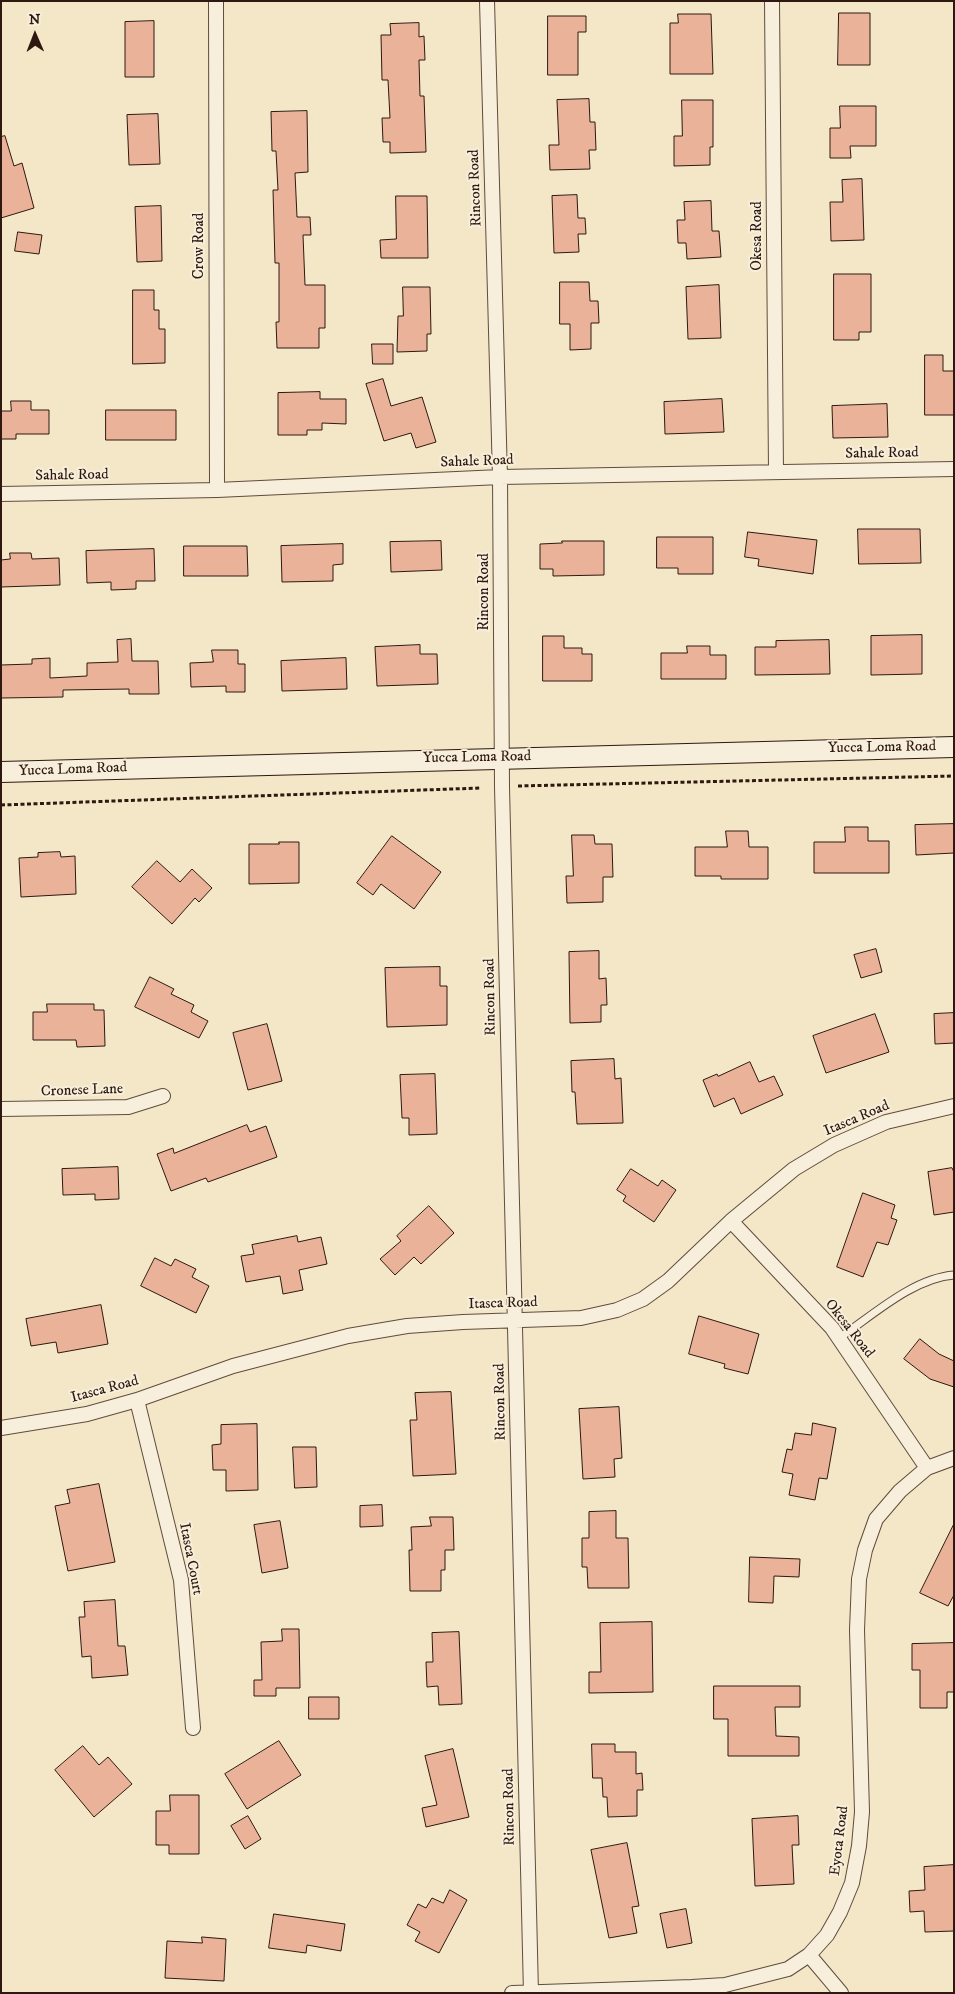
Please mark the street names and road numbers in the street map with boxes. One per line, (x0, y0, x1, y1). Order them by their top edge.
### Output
street label: Rincon Road (466, 149, 486, 227)
street label: Okesa Road (749, 201, 767, 271)
street label: Crow Road (191, 213, 209, 279)
street label: Sahale Road (845, 444, 919, 464)
street label: Sahale Road (440, 452, 514, 472)
street label: Sahale Road (35, 466, 109, 486)
street label: Rincon Road (476, 553, 494, 631)
street label: Yucca Loma Road (828, 738, 936, 758)
street label: Yucca Loma Road (423, 748, 531, 768)
street label: Yucca Loma Road (19, 759, 127, 781)
street label: Rincon Road (481, 958, 501, 1036)
street label: Cronese Lane (41, 1081, 123, 1101)
street label: Itasca Road (822, 1097, 892, 1141)
street label: Itasca Road (468, 1294, 538, 1314)
street label: Okesa Road (820, 1296, 878, 1362)
street label: Rincon Road (491, 1363, 511, 1441)
street label: Itasca Road (69, 1372, 141, 1408)
street label: Itasca Court (174, 1521, 206, 1597)
street label: Rincon Road (500, 1768, 520, 1846)
street label: Eyota Road (827, 1805, 853, 1877)

